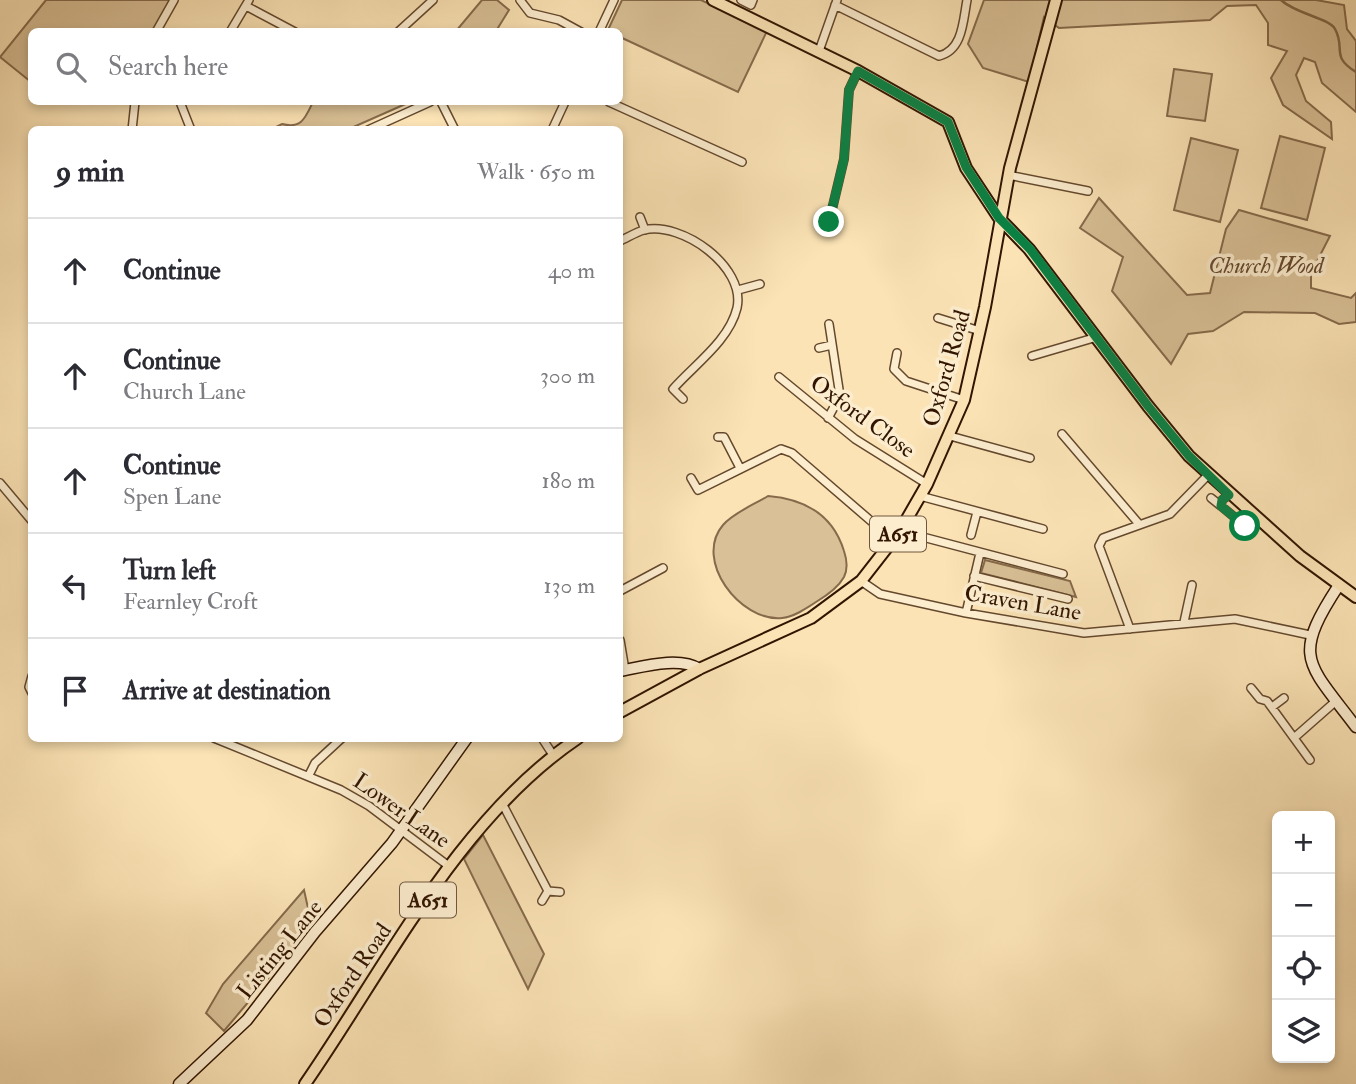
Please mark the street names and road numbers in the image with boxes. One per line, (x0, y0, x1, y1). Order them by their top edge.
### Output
street label: Oxford Road (916, 306, 977, 430)
street label: Oxford Close (804, 368, 921, 465)
road number: A651 (870, 516, 926, 552)
street label: Craven Lane (962, 578, 1084, 627)
street label: Lower Lane (347, 766, 456, 855)
road number: A651 (400, 883, 456, 918)
street label: Listing Lane (230, 893, 329, 1005)
street label: Oxford Road (307, 917, 398, 1033)

